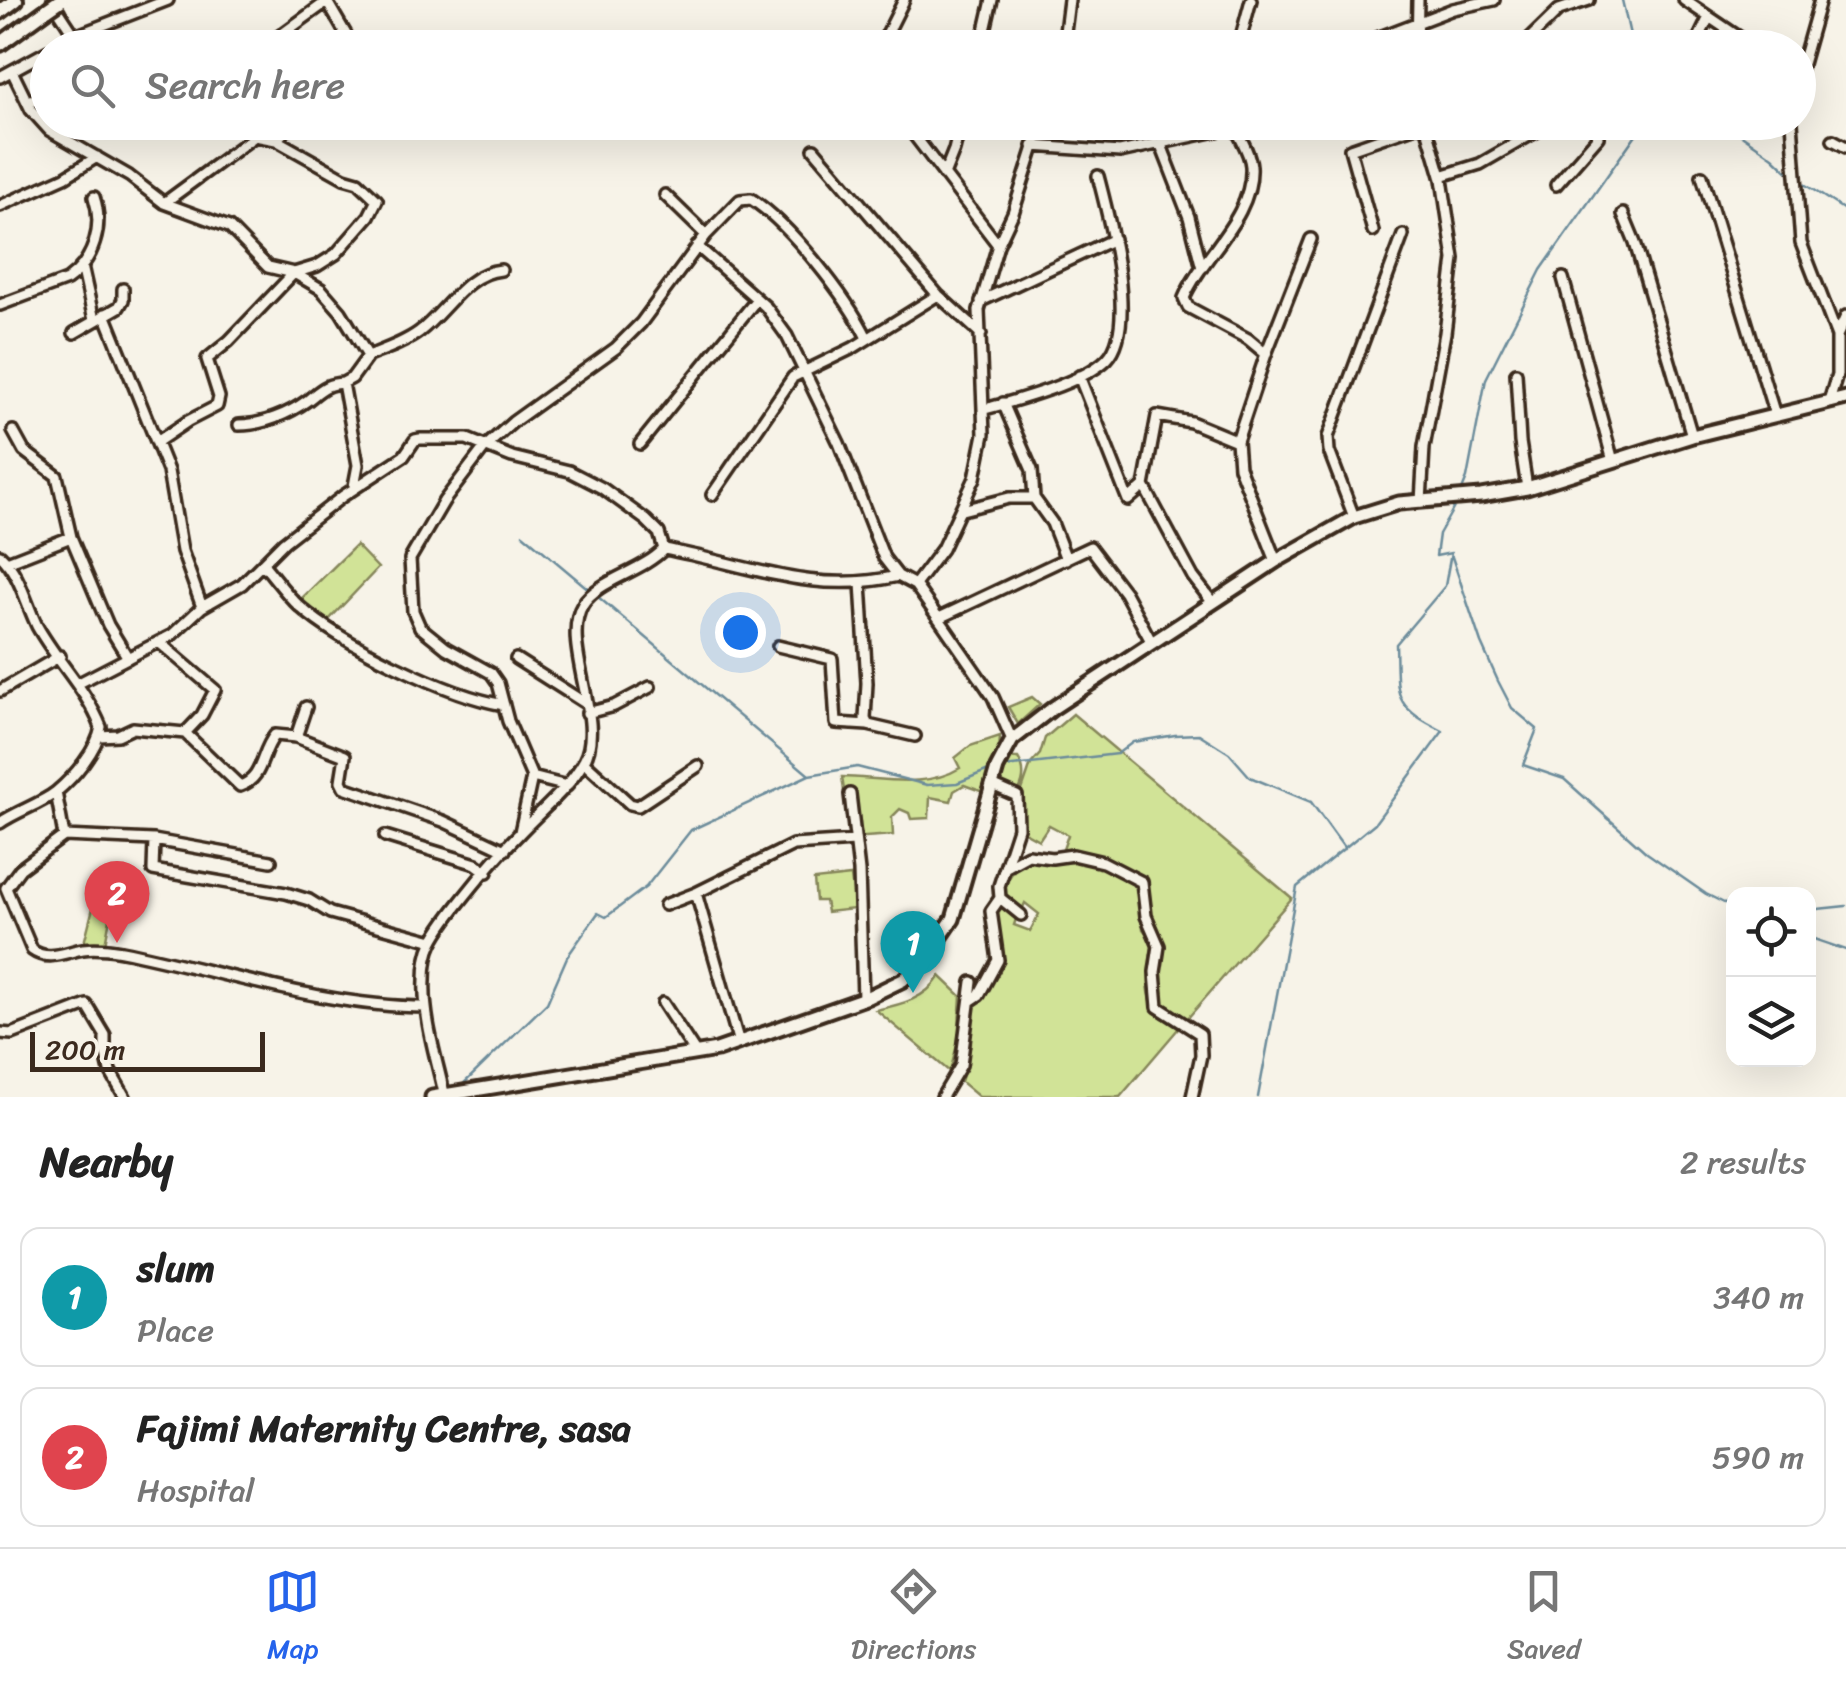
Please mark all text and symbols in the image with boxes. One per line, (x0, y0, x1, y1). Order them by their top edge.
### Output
search box (30, 30, 1816, 140)
text: Search here (145, 52, 345, 119)
icon: search (65, 58, 120, 113)
your location (715, 607, 766, 658)
pin: 2 (84, 860, 150, 943)
map controls (1726, 887, 1816, 1067)
button: locate (1726, 887, 1816, 977)
pin: 1 (880, 910, 946, 993)
button: layers (1726, 977, 1816, 1067)
text: 200 m (45, 1025, 125, 1074)
scale bar (30, 1027, 265, 1072)
text: Nearby (40, 1125, 173, 1199)
text: 2 results (1680, 1134, 1806, 1191)
text: slum (137, 1235, 215, 1302)
text: 1 (68, 1269, 81, 1326)
text: 340 m (1713, 1269, 1804, 1326)
text: Place (137, 1302, 214, 1359)
text: Fajimi Maternity Centre, sasa (137, 1395, 631, 1462)
text: 2 (65, 1429, 84, 1486)
text: 590 m (1712, 1429, 1804, 1486)
text: Hospital (137, 1462, 254, 1519)
tab: Map (265, 1564, 320, 1673)
tab: Directions (851, 1564, 976, 1673)
tab: Saved (1507, 1564, 1581, 1673)

